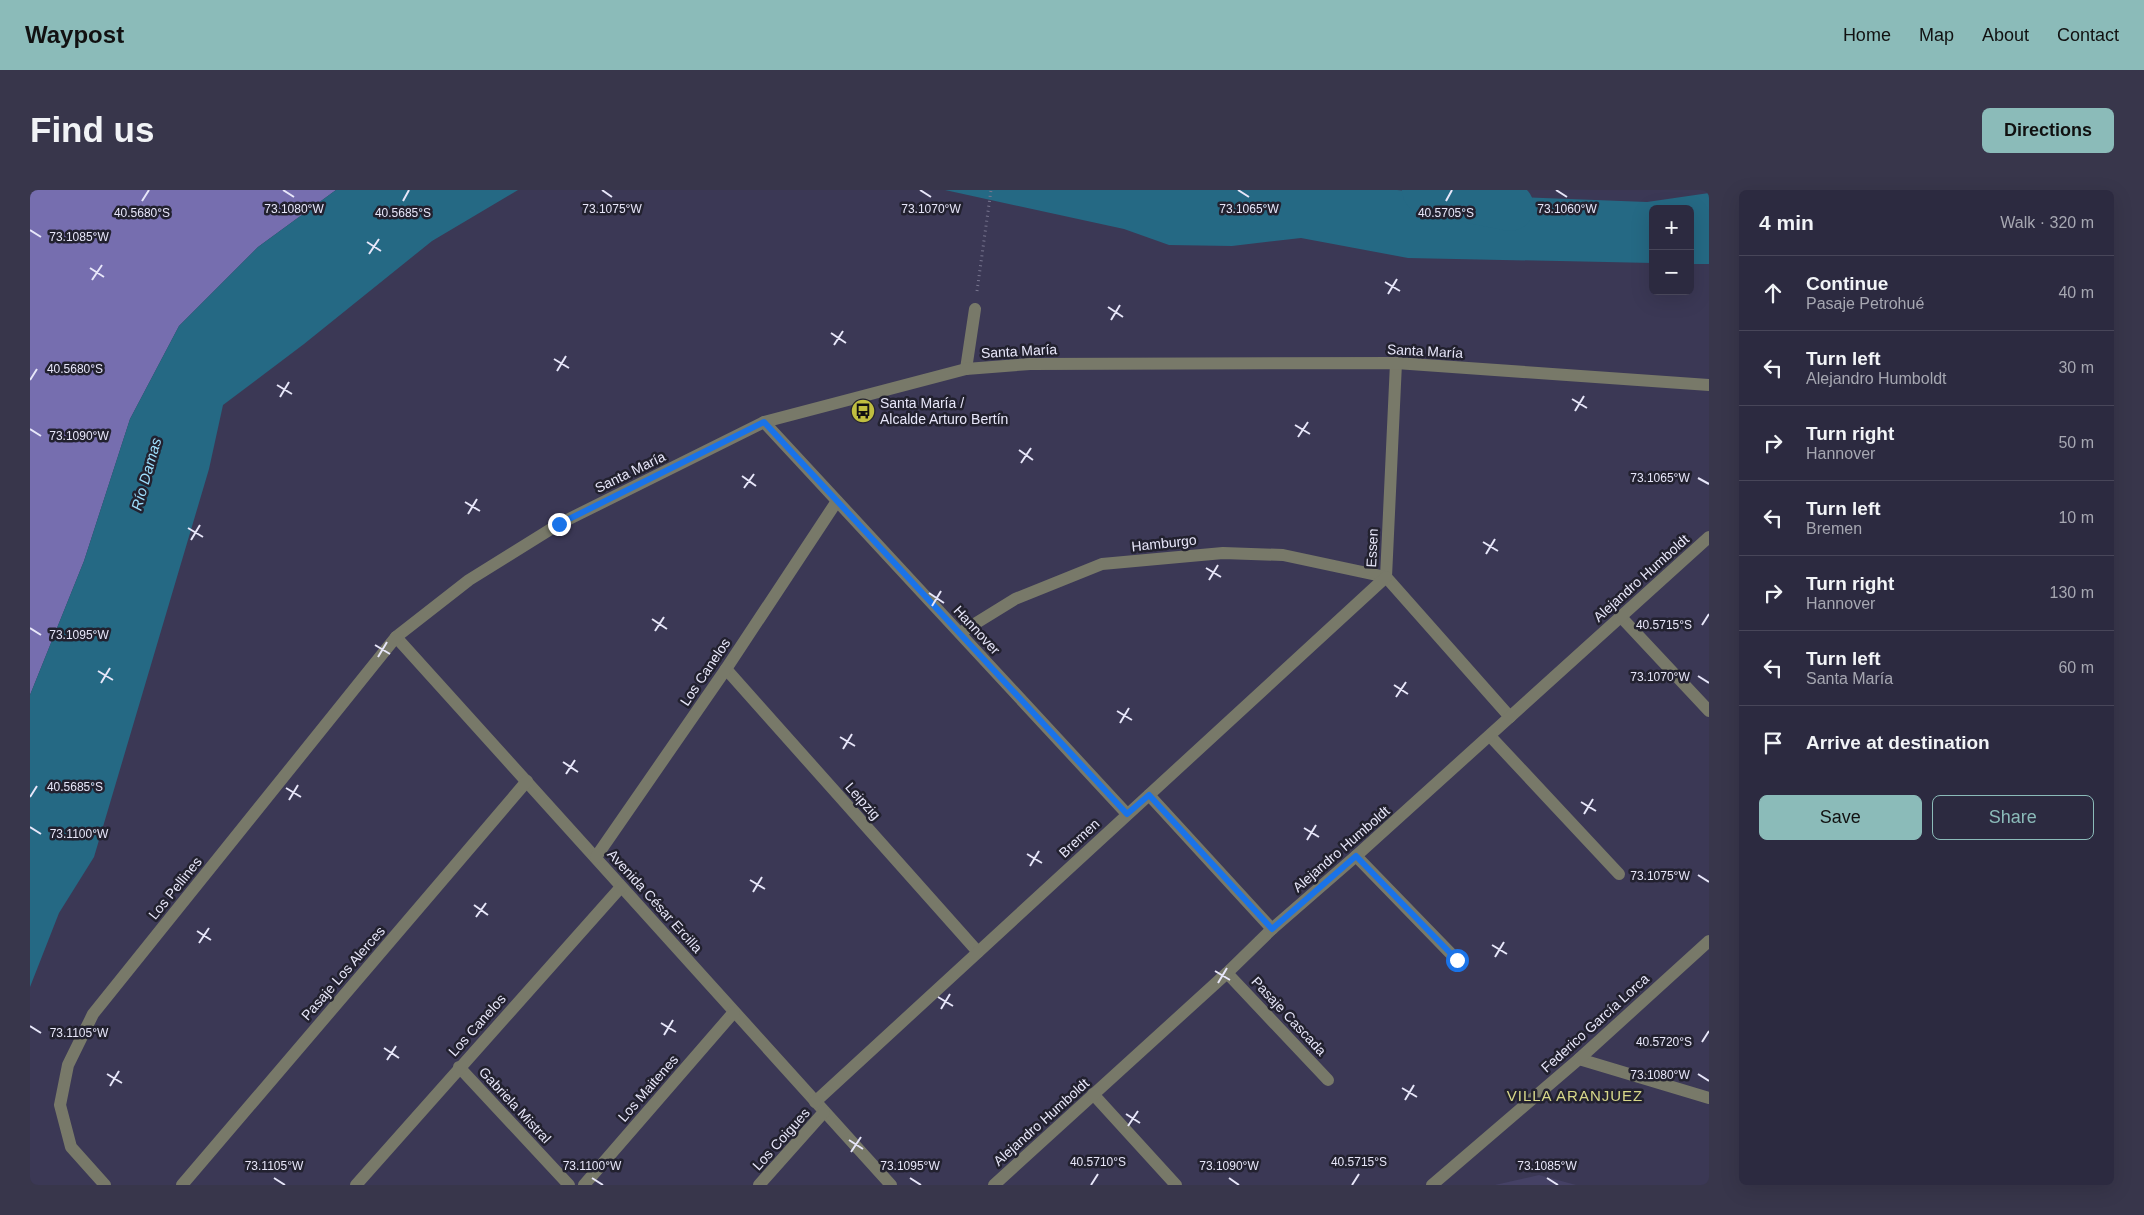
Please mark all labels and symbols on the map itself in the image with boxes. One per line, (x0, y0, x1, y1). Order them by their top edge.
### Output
text: 73.1080°W (264, 202, 324, 216)
text: 73.1075°W (582, 202, 642, 216)
text: 73.1070°W (901, 202, 961, 216)
text: 73.1065°W (1219, 202, 1279, 216)
text: 73.1060°W (1537, 202, 1597, 216)
text: 40.5680°S (114, 206, 170, 220)
text: 40.5685°S (375, 206, 431, 220)
text: 40.5705°S (1418, 206, 1474, 220)
text: 73.1085°W (49, 230, 109, 244)
street label: Santa María (981, 341, 1058, 361)
street label: Santa María (1387, 341, 1464, 361)
text: 40.5680°S (47, 362, 103, 376)
place label: Santa María / Alcalde Arturo Bertín (880, 395, 1008, 427)
bus stop icon: Santa María / Alcalde Arturo Bertín (850, 398, 876, 424)
text: 73.1090°W (49, 429, 109, 443)
water label: Río Damas (127, 435, 165, 512)
street label: Santa María (592, 448, 668, 496)
text: 73.1065°W (1630, 471, 1690, 485)
route end (548, 513, 571, 536)
street label: Essen (1363, 528, 1381, 568)
street label: Alejandro Humboldt (1590, 531, 1692, 625)
street label: Hamburgo (1131, 532, 1198, 554)
street label: Hannover (950, 602, 1004, 658)
text: 40.5715°S (1636, 618, 1692, 632)
text: 73.1095°W (49, 628, 109, 642)
street label: Los Canelos (677, 635, 733, 709)
text: 73.1070°W (1630, 670, 1690, 684)
street label: Leipzig (842, 779, 884, 823)
text: 40.5685°S (47, 780, 103, 794)
street label: Alejandro Humboldt (1289, 803, 1393, 895)
street label: Bremen (1056, 815, 1102, 861)
text: 73.1100°W (50, 827, 109, 841)
street label: Avenida César Ercilla (604, 846, 706, 956)
street label: Los Pellines (145, 854, 205, 922)
text: 73.1075°W (1630, 869, 1690, 883)
street label: Pasaje Los Alerces (298, 923, 388, 1023)
route start (1446, 949, 1469, 972)
street label: Federico García Lorca (1538, 970, 1652, 1076)
street label: Pasaje Cascada (1248, 973, 1330, 1059)
street label: Los Canelos (445, 991, 509, 1059)
text: 73.1105°W (50, 1026, 109, 1040)
text: 40.5720°S (1636, 1035, 1692, 1049)
street label: Los Maitenes (615, 1051, 681, 1125)
street label: Gabriela Mistral (476, 1064, 554, 1146)
text: 73.1080°W (1630, 1068, 1690, 1082)
street label: Alejandro Humboldt (990, 1075, 1092, 1169)
district label: VILLA ARANJUEZ (1507, 1087, 1643, 1104)
street label: Los Coigues (749, 1105, 813, 1173)
text: 40.5710°S (1070, 1155, 1126, 1169)
text: 40.5715°S (1331, 1155, 1387, 1169)
text: 73.1105°W (245, 1159, 304, 1173)
text: 73.1100°W (563, 1159, 622, 1173)
text: 73.1095°W (880, 1159, 940, 1173)
text: 73.1090°W (1199, 1159, 1259, 1173)
text: 73.1085°W (1517, 1159, 1577, 1173)

